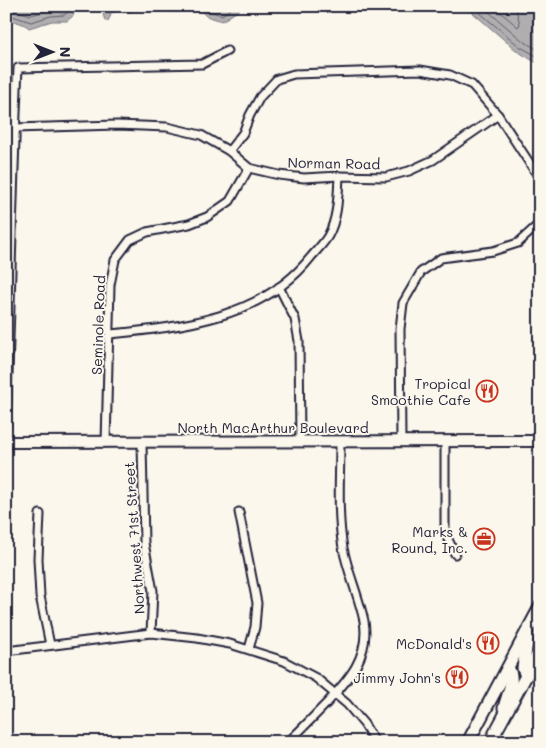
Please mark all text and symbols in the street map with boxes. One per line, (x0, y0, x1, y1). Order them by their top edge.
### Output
north arrow (28, 28, 78, 78)
text: N (56, 47, 75, 57)
street label: Norman Road (288, 153, 381, 173)
street label: Seminole Road (87, 275, 109, 375)
place label: Tropical Smoothie Cafe (371, 374, 471, 409)
restaurant icon: Tropical Smoothie Cafe (475, 379, 499, 403)
street label: North MacArthur Boulevard (177, 418, 369, 437)
street label: Northwest 71st Street (119, 461, 149, 615)
place label: Marks & Round, Inc. (391, 522, 468, 557)
office icon: Marks & Round, Inc. (472, 527, 496, 551)
restaurant icon: McDonald's (476, 631, 500, 655)
place label: McDonald's (396, 634, 472, 653)
restaurant icon: Jimmy John's (445, 665, 469, 689)
place label: Jimmy John's (353, 668, 441, 687)

